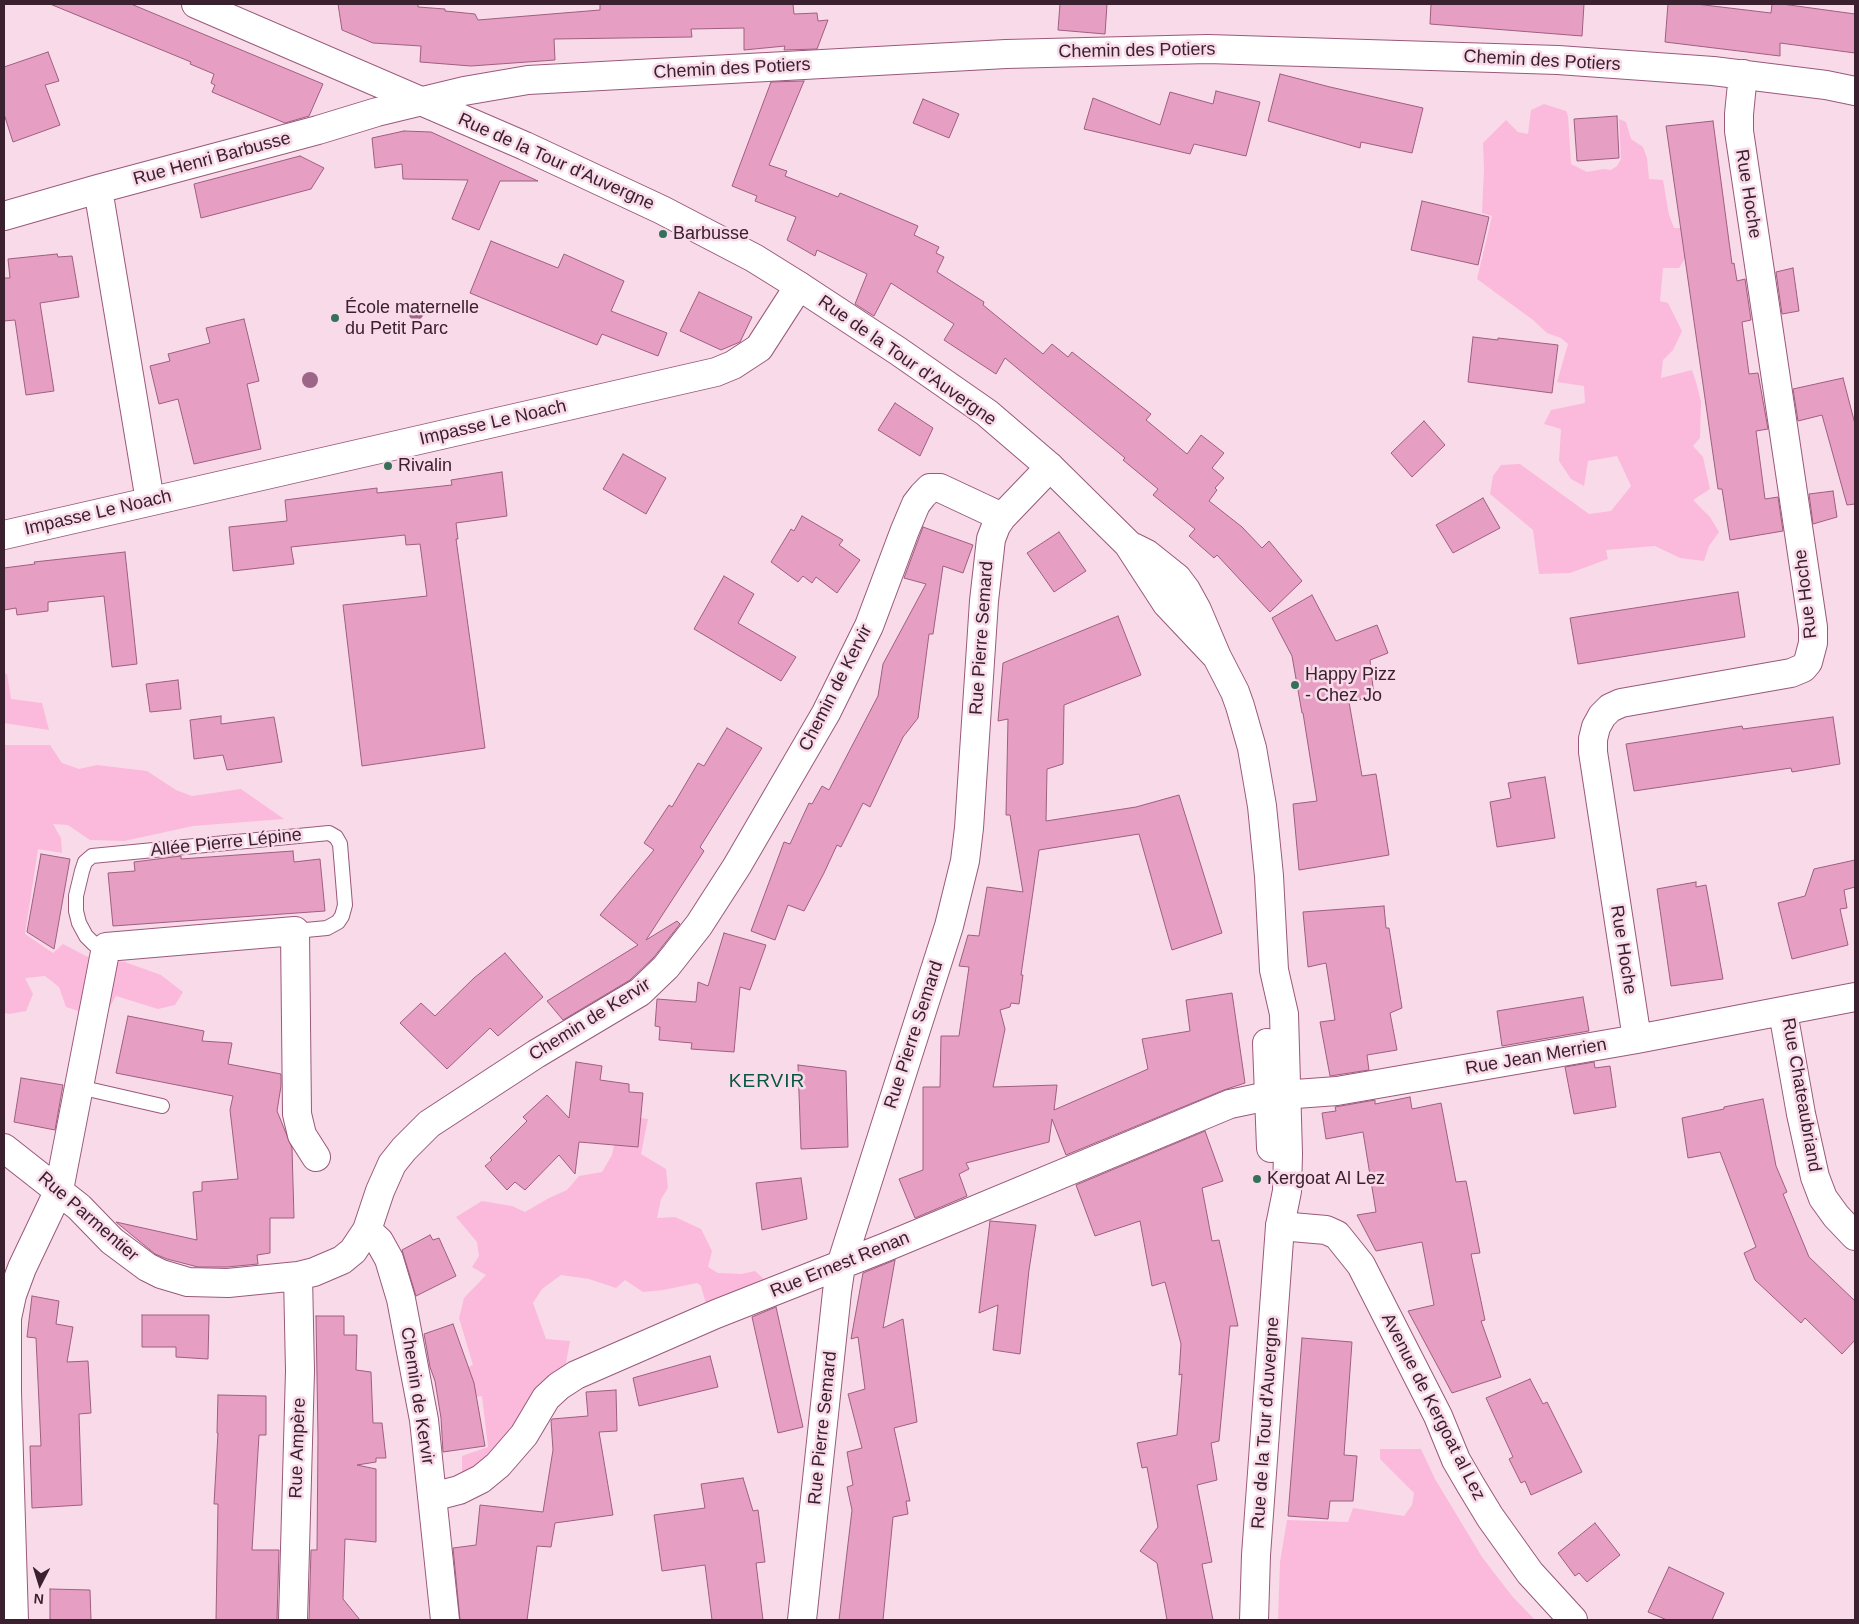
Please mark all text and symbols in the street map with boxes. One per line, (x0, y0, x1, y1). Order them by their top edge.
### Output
street label: Chemin des Potiers (1058, 39, 1216, 63)
street label: Chemin des Potiers (1463, 46, 1621, 76)
street label: Chemin des Potiers (653, 54, 811, 84)
street label: Rue de la Tour d'Auvergne (455, 109, 657, 215)
street label: Rue Henri Barbusse (131, 128, 293, 190)
street label: Rue Hoche (1730, 148, 1766, 240)
place label: Barbusse (673, 223, 749, 245)
marker: Barbusse (657, 228, 669, 240)
street label: Rue de la Tour d'Auvergne (814, 291, 1000, 431)
place label: École maternelle du Petit Parc (345, 297, 479, 340)
marker: École maternelle du Petit Parc (329, 312, 341, 324)
street label: Impasse Le Noach (417, 396, 569, 450)
place label: Rivalin (398, 455, 452, 477)
marker: Rivalin (382, 460, 394, 472)
street label: Impasse Le Noach (22, 486, 174, 540)
street label: Rue Hoche (1790, 548, 1822, 640)
street label: Rue Pierre Semard (966, 560, 998, 716)
street label: Chemin de Kervir (795, 621, 877, 755)
place label: Happy Pizz - Chez Jo (1305, 664, 1396, 706)
marker: Happy Pizz - Chez Jo (1289, 679, 1301, 691)
street label: Allée Pierre Lépine (149, 824, 303, 862)
street label: Rue Hoche (1605, 904, 1641, 996)
street label: Rue Pierre Semard (880, 958, 948, 1112)
street label: Chemin de Kervir (525, 974, 655, 1066)
street label: Rue Chateaubriand (1777, 1016, 1825, 1174)
street label: Rue Jean Merrien (1464, 1034, 1608, 1080)
district label: KERVIR (728, 1071, 806, 1093)
street label: Rue Parmentier (33, 1168, 143, 1266)
place label: Kergoat Al Lez (1267, 1168, 1385, 1190)
marker: Kergoat Al Lez (1251, 1173, 1263, 1185)
street label: Rue Ernest Renan (767, 1227, 913, 1303)
street label: Avenue de Kergoat al Lez (1376, 1310, 1490, 1504)
street label: Rue de la Tour d'Auvergne (1248, 1316, 1284, 1530)
street label: Chemin de Kervir (395, 1326, 439, 1466)
street label: Rue Pierre Semard (804, 1350, 842, 1506)
street label: Rue Ampère (285, 1397, 311, 1499)
north arrow (15, 1559, 65, 1609)
text: N (33, 1591, 44, 1607)

